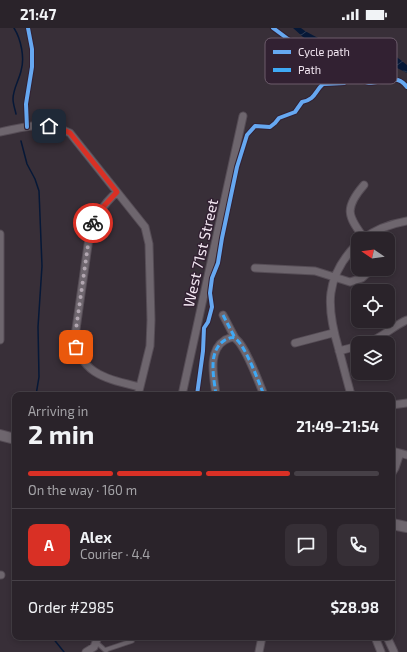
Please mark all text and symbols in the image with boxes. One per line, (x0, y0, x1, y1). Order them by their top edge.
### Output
text: 21:47 (20, 5, 57, 23)
legend (265, 38, 397, 84)
text: Cycle path (298, 45, 350, 58)
text: Path (298, 63, 321, 76)
pin (32, 109, 66, 143)
icon: home (38, 115, 60, 137)
street label: West 71st Street (179, 197, 221, 309)
courier (73, 203, 113, 243)
icon: bike (82, 212, 104, 234)
north arrow (351, 232, 395, 276)
map controls (351, 232, 395, 380)
button: locate (351, 284, 395, 328)
pin (59, 330, 93, 364)
icon: bag (65, 336, 87, 358)
button: layers (351, 336, 395, 380)
text: Arriving in (28, 403, 88, 419)
text: 21:49–21:54 (296, 417, 379, 435)
text: 2 min (28, 418, 94, 449)
text: On the way · 160 m (28, 482, 137, 498)
button: chat (285, 524, 327, 566)
button: phone (337, 524, 379, 566)
text: Alex (80, 528, 112, 546)
text: A (44, 536, 54, 554)
text: Courier · 4.4 (80, 546, 150, 562)
text: Order #2985 (28, 598, 114, 616)
text: $28.98 (330, 598, 379, 616)

